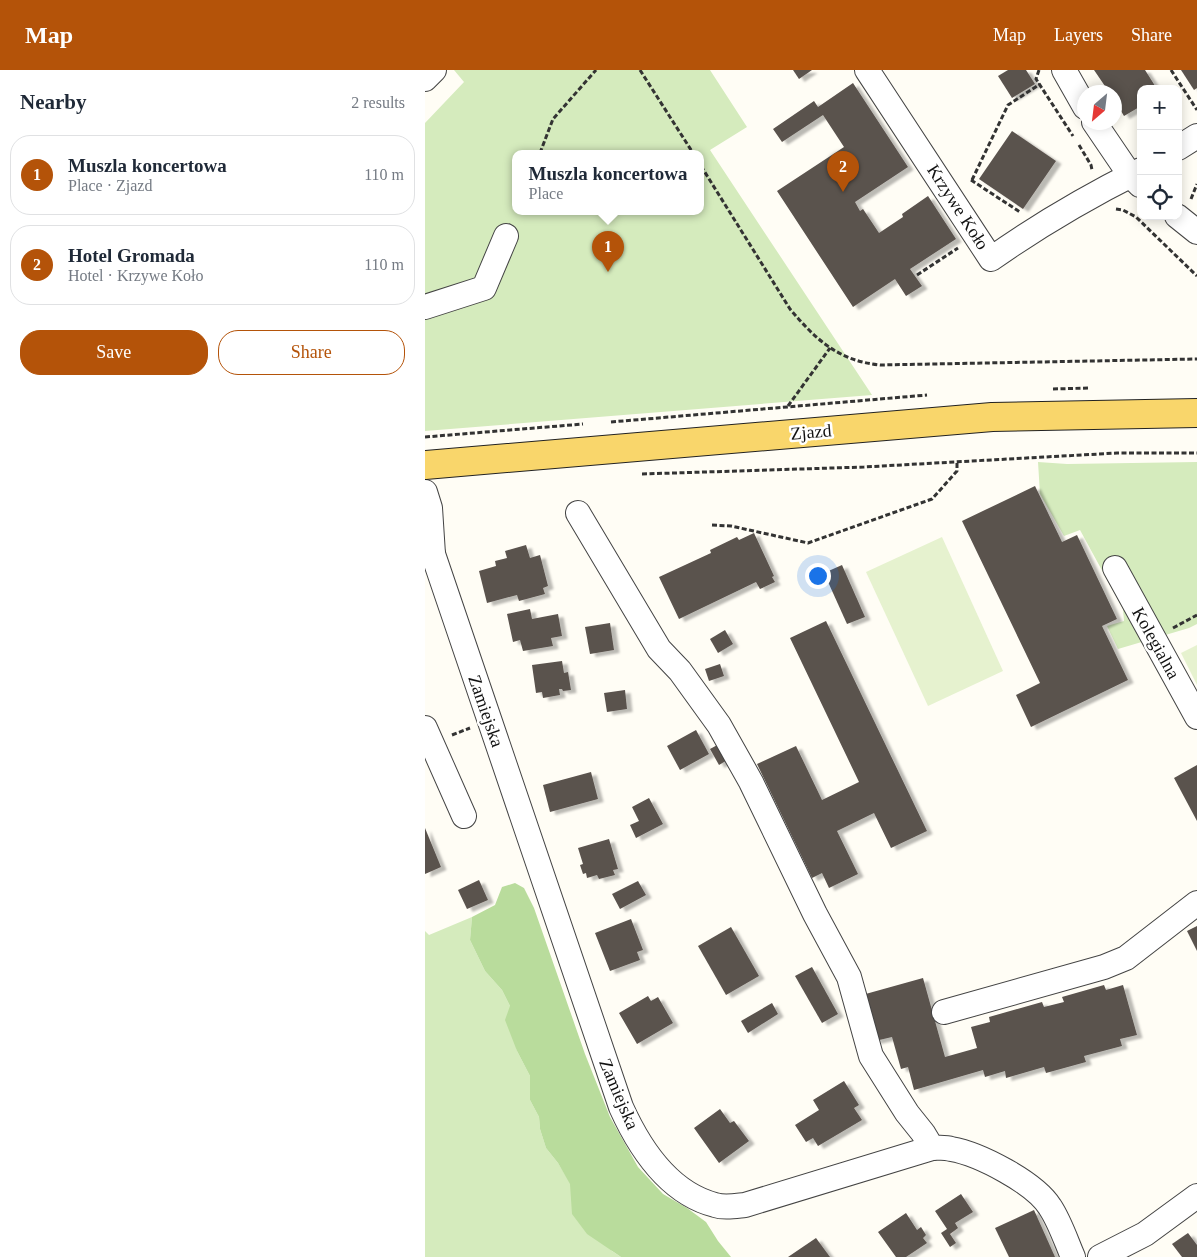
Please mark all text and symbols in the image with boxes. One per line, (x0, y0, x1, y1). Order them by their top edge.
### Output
text: Map (25, 22, 73, 48)
text: Map (993, 25, 1026, 45)
text: Layers (1054, 25, 1103, 45)
text: Share (1131, 25, 1172, 45)
north arrow (1077, 85, 1122, 130)
map controls (1137, 85, 1182, 220)
button: + (1137, 85, 1182, 130)
text: Nearby (20, 90, 87, 114)
text: 2 results (351, 94, 405, 111)
button: − (1137, 130, 1182, 175)
popup (512, 150, 704, 215)
pin: 2 (827, 151, 859, 192)
text: Muszla koncertowa (68, 155, 227, 176)
street label: Krzywe Koło (923, 161, 993, 253)
text: Muszla koncertowa (529, 163, 687, 184)
text: 1 (33, 166, 41, 183)
text: 110 m (364, 166, 404, 183)
button: locate (1137, 175, 1182, 220)
text: Place · Zjazd (68, 177, 152, 194)
text: Place (529, 185, 563, 202)
pin: 1 (592, 231, 624, 272)
text: Hotel Gromada (68, 245, 195, 266)
text: 2 (33, 256, 41, 273)
text: 110 m (364, 256, 404, 273)
text: Hotel · Krzywe Koło (68, 267, 204, 284)
button: Save (20, 330, 208, 375)
button: Share (218, 330, 405, 375)
street label: Zjazd (790, 420, 832, 444)
your location (805, 563, 831, 589)
street label: Kolegialna (1128, 604, 1184, 682)
street label: Zamiejska (464, 672, 508, 750)
street label: Zamiejska (595, 1056, 643, 1132)

